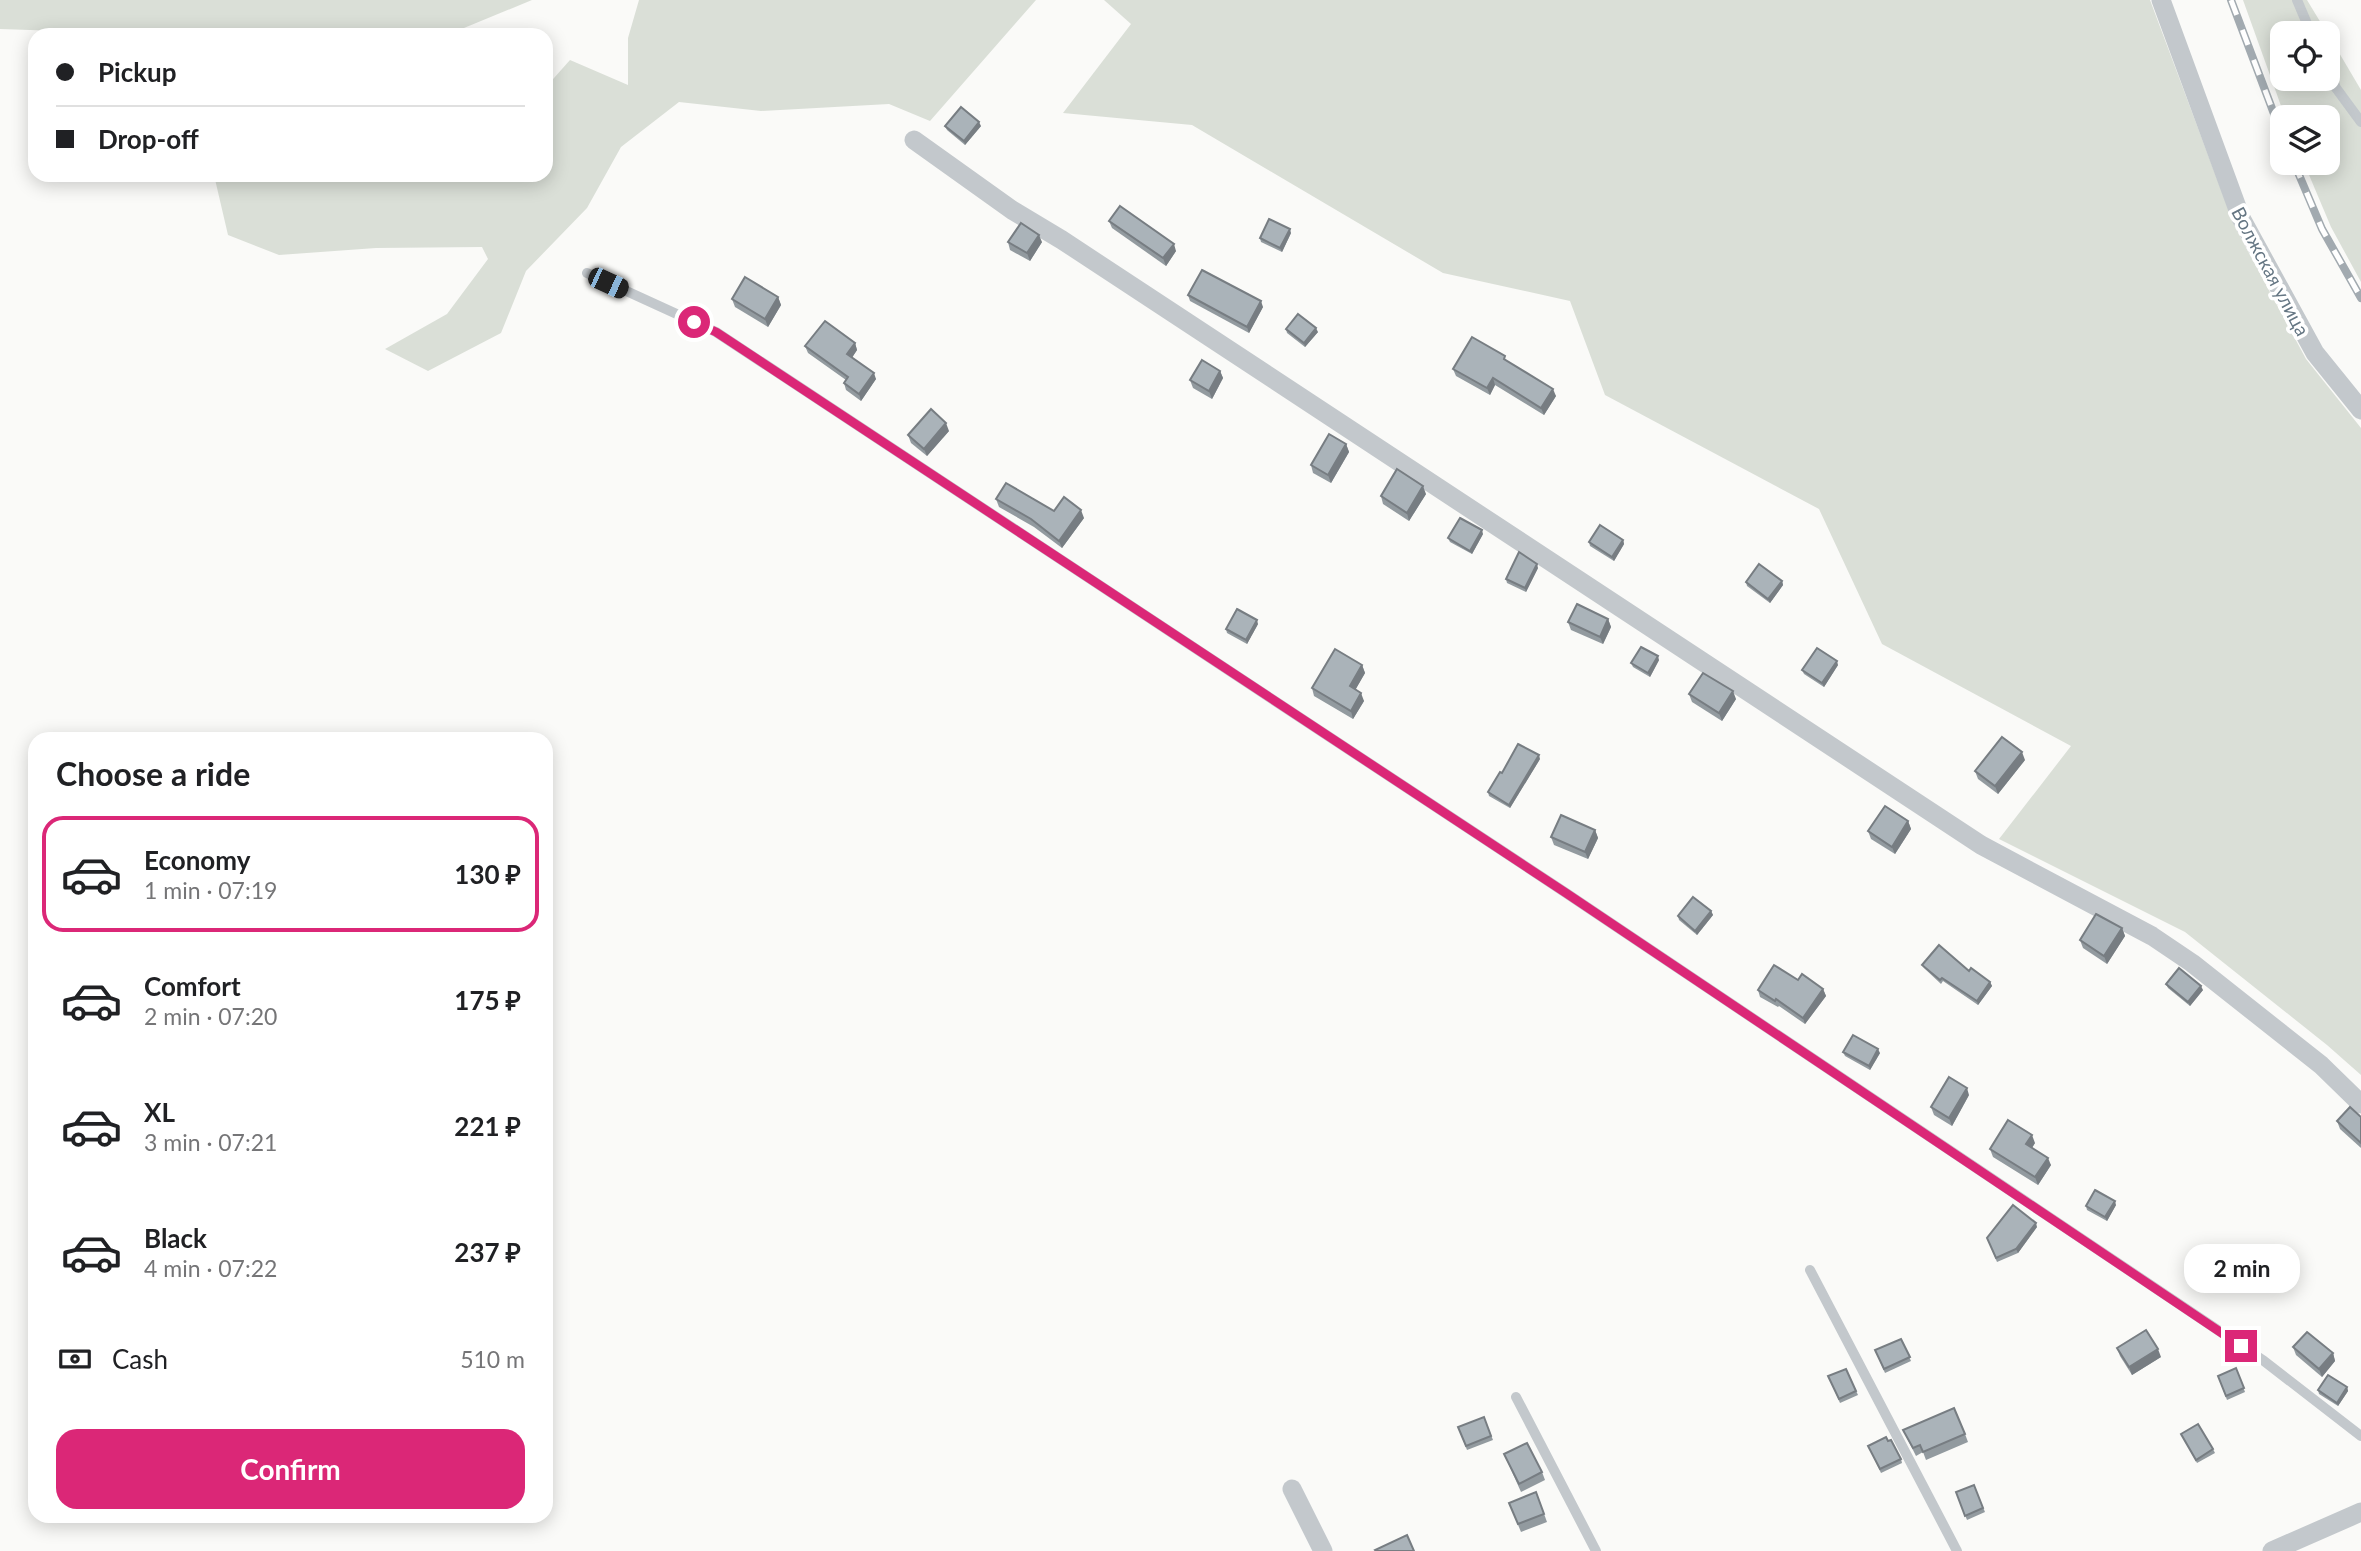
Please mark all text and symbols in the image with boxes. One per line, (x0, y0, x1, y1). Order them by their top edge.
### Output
map controls (2270, 21, 2340, 175)
button: locate (2270, 21, 2340, 91)
text: Pickup (98, 56, 177, 88)
button: layers (2270, 105, 2340, 175)
text: Drop-off (98, 123, 199, 155)
street label: Волжская улица (2227, 203, 2315, 339)
car (585, 265, 632, 301)
route start (678, 306, 710, 338)
text: Choose a ride (56, 754, 250, 793)
icon: car (60, 843, 123, 906)
text: Economy (144, 844, 250, 876)
text: 130 ₽ (454, 858, 521, 890)
text: 1 min · 07:19 (144, 876, 277, 904)
icon: car (60, 969, 123, 1032)
text: Comfort (144, 970, 241, 1002)
text: 175 ₽ (454, 984, 521, 1016)
text: 2 min · 07:20 (144, 1002, 277, 1030)
icon: car (60, 1095, 123, 1158)
text: XL (144, 1096, 175, 1128)
text: 221 ₽ (454, 1110, 521, 1142)
text: 3 min · 07:21 (144, 1128, 277, 1156)
icon: car (60, 1221, 123, 1284)
text: Black (144, 1222, 207, 1254)
text: 237 ₽ (454, 1236, 521, 1268)
callout: 2 min (2183, 1244, 2299, 1294)
text: 4 min · 07:22 (144, 1254, 277, 1282)
text: 2 min (2213, 1254, 2271, 1282)
route end (2225, 1330, 2257, 1362)
icon: cash (56, 1340, 94, 1378)
text: Cash (112, 1343, 168, 1375)
text: 510 m (460, 1345, 525, 1373)
button: Confirm (56, 1429, 525, 1509)

